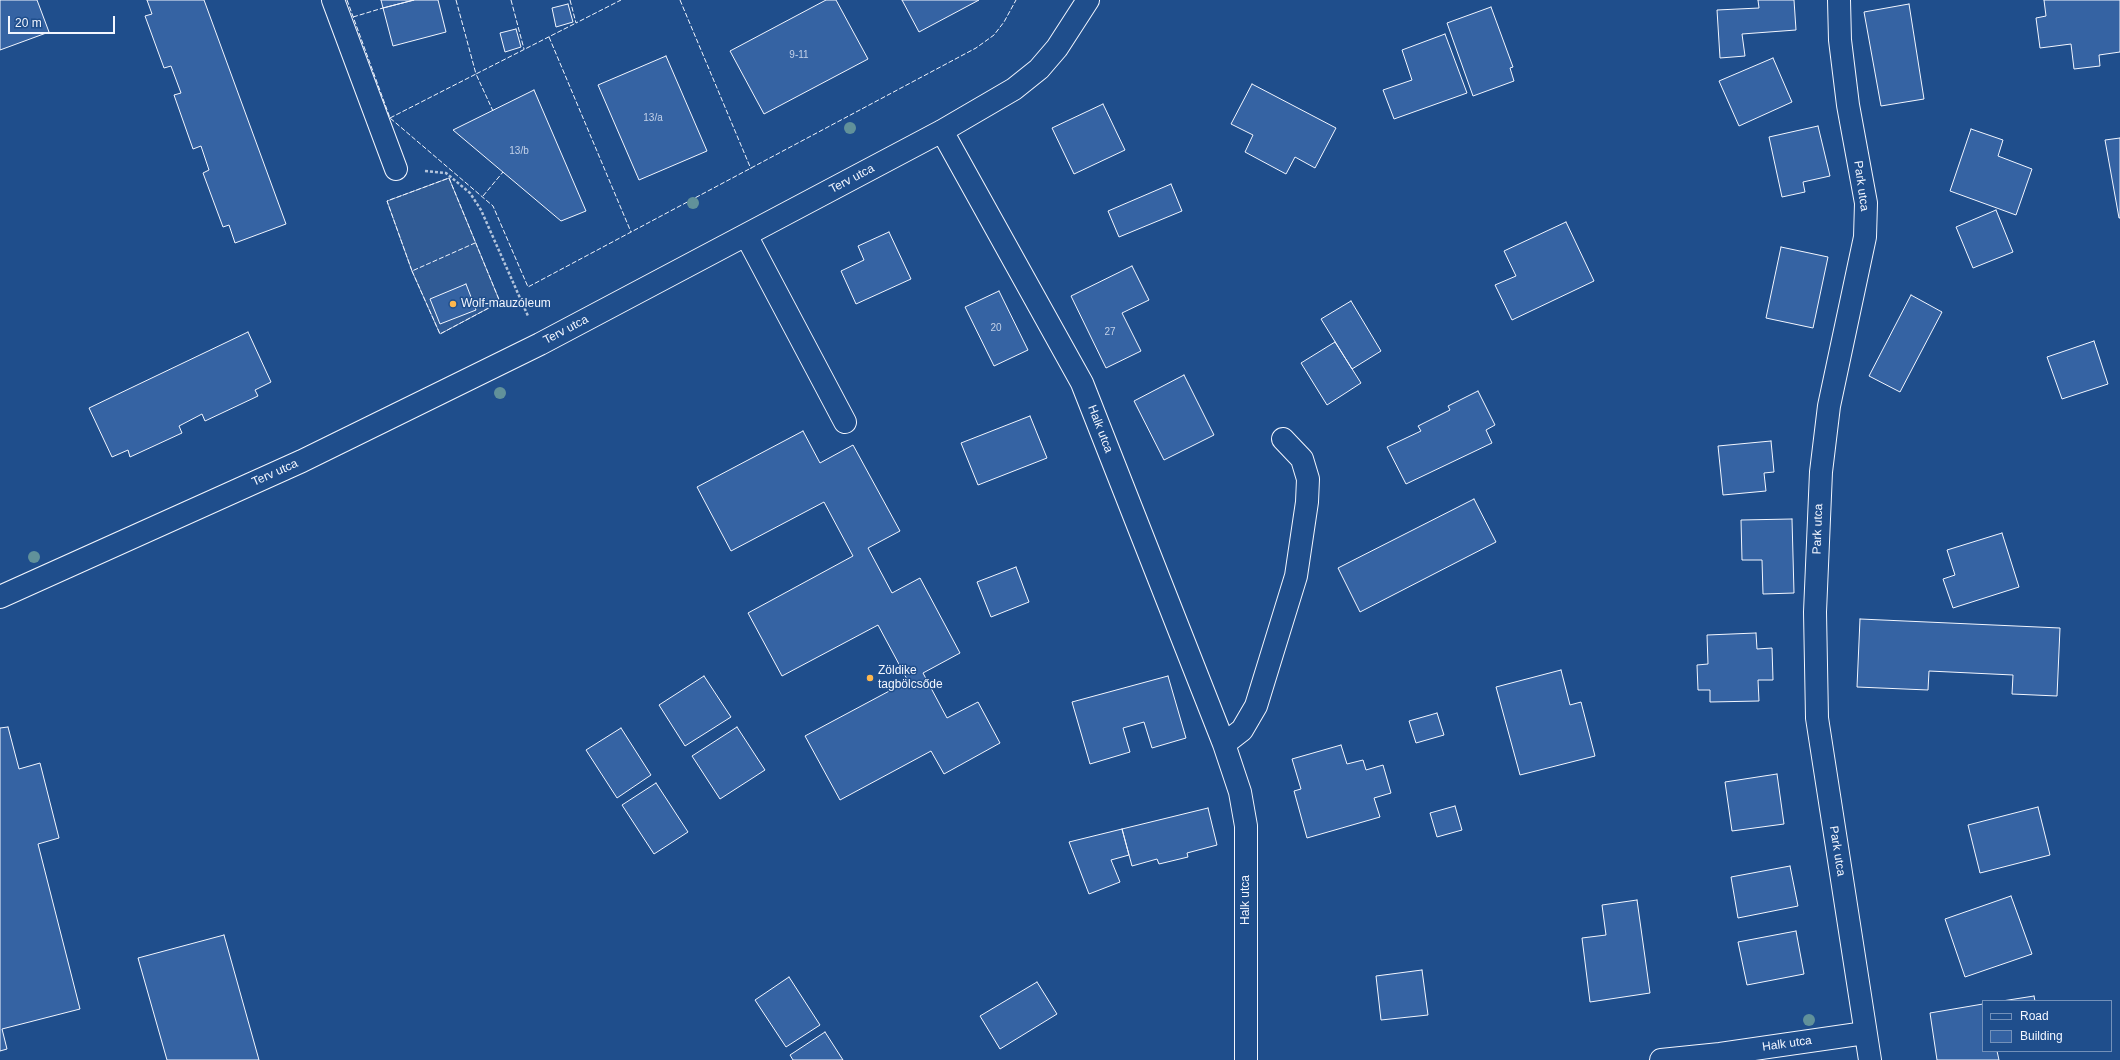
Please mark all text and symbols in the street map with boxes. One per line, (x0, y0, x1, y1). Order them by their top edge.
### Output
scale bar (10, 8, 117, 34)
text: 20 m (15, 16, 42, 30)
house number: 9-11 (789, 49, 809, 61)
house number: 13/a (643, 112, 663, 124)
house number: 13/b (509, 145, 529, 157)
street label: Park utca (1850, 160, 1872, 212)
street label: Terv utca (827, 161, 877, 197)
place label: Wolf-mauzóleum (461, 297, 551, 311)
marker: Wolf-mauzóleum (448, 299, 458, 309)
street label: Terv utca (541, 312, 591, 348)
house number: 20 (990, 322, 1002, 334)
house number: 27 (1104, 326, 1116, 338)
street label: Halk utca (1084, 403, 1116, 455)
street label: Terv utca (250, 457, 300, 489)
street label: Park utca (1810, 503, 1826, 555)
place label: Zöldike tagbölcsőde (878, 664, 943, 692)
marker: Zöldike tagbölcsőde (865, 673, 875, 683)
street label: Park utca (1826, 825, 1848, 877)
street label: Halk utca (1239, 875, 1253, 925)
legend (1982, 1000, 2112, 1052)
text: Road (2020, 1009, 2049, 1023)
text: Building (2020, 1029, 2063, 1043)
street label: Halk utca (1761, 1033, 1813, 1055)

